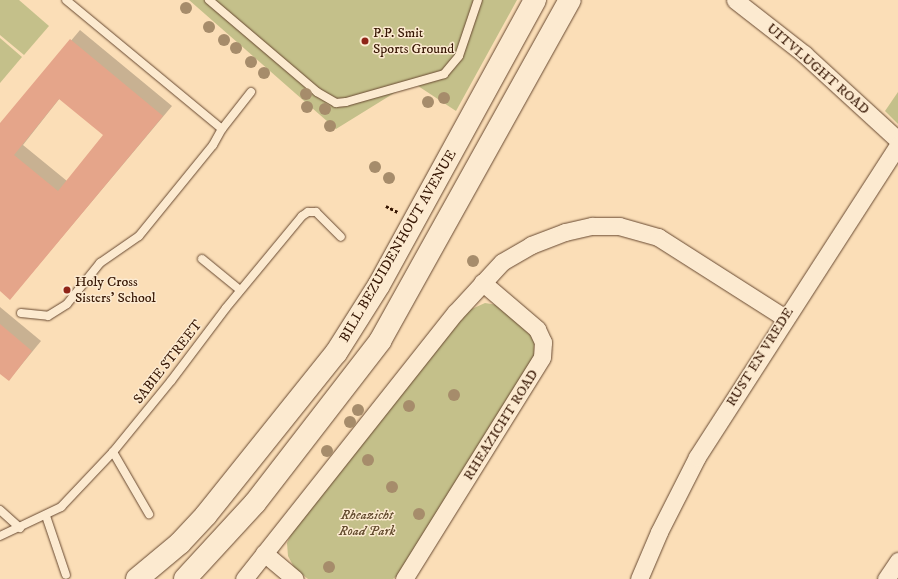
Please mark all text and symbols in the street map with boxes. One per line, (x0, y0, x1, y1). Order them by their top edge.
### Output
street label: UITVLUGHT ROAD (763, 20, 873, 118)
place label: P.P. Smit Sports Ground (373, 25, 454, 58)
marker: P.P. Smit Sports Ground (360, 36, 370, 46)
street label: BILL BEZUIDENHOUT AVENUE (336, 147, 460, 345)
place label: Holy Cross Sisters' School (75, 274, 156, 306)
marker: Holy Cross Sisters' School (62, 285, 72, 295)
street label: RUST EN VREDE (723, 304, 797, 410)
street label: SABIE STREET (130, 317, 206, 407)
street label: RHEAZICHT ROAD (460, 366, 542, 484)
park label: Rheazicht Road Park (339, 507, 395, 540)

